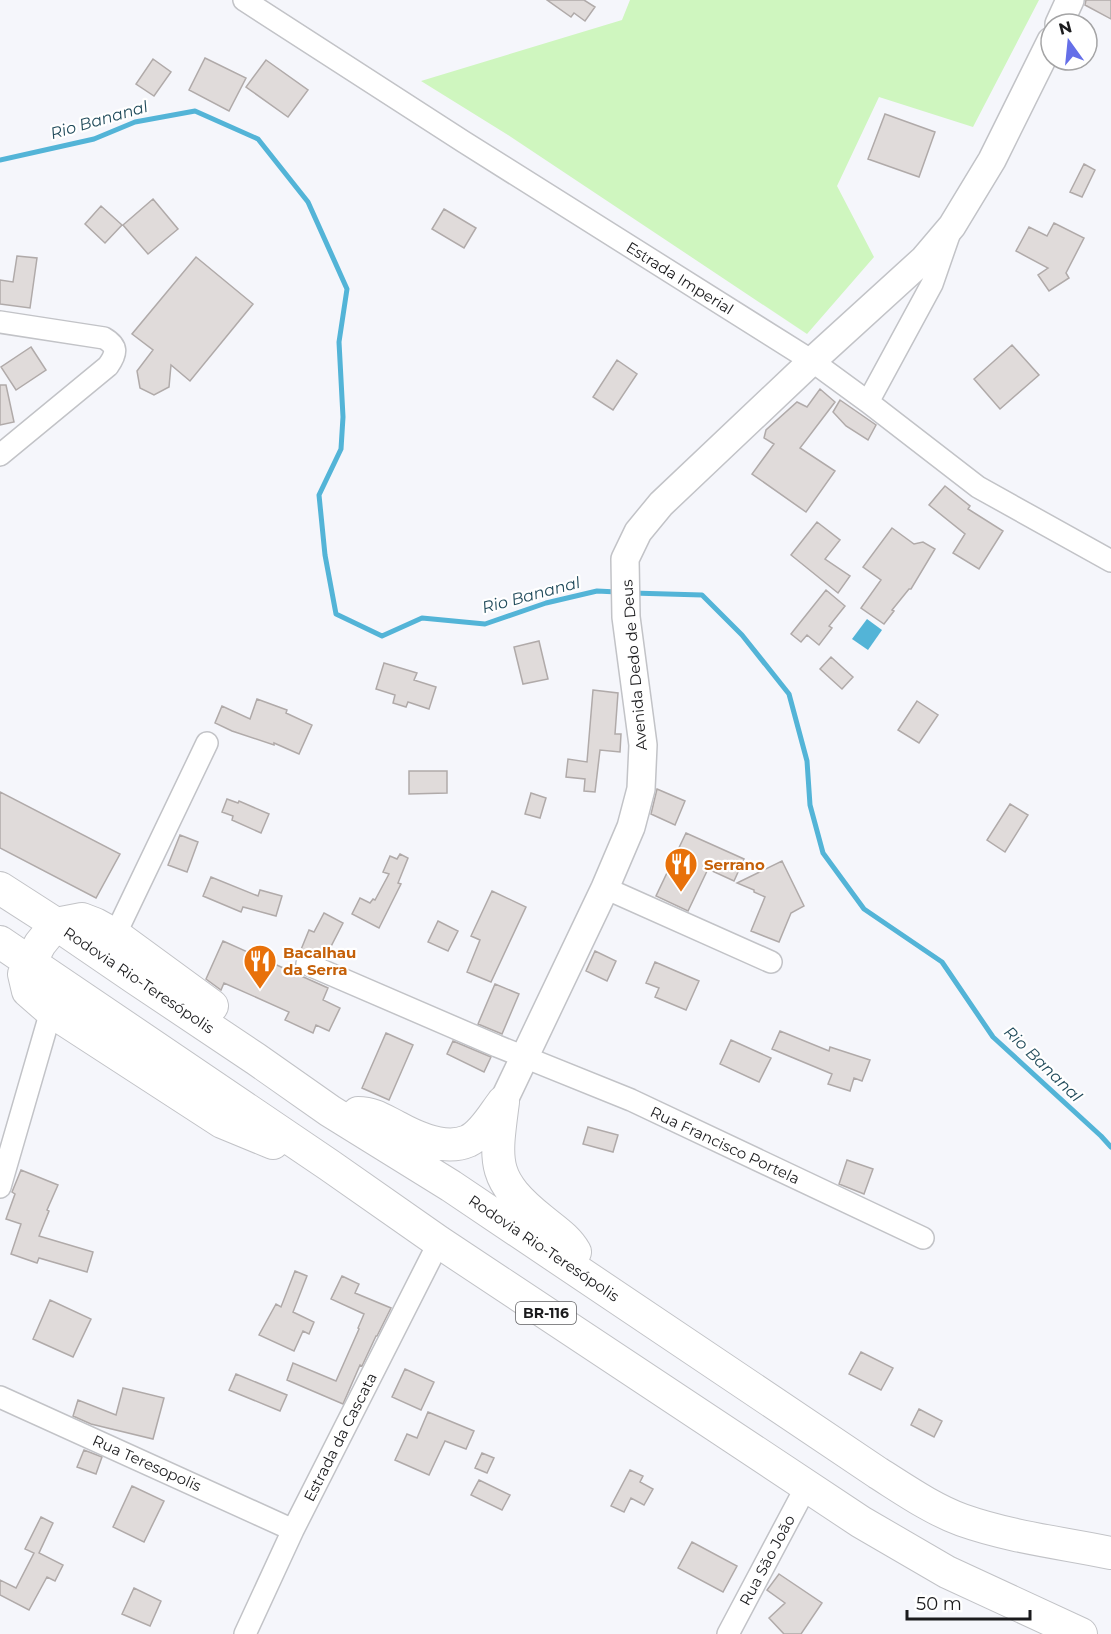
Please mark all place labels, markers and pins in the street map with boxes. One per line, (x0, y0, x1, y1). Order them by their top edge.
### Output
restaurant icon: Serrano (663, 846, 699, 893)
place label: Serrano (704, 855, 765, 874)
restaurant icon: Bacalhau da Serra (242, 943, 278, 990)
place label: Bacalhau da Serra (283, 943, 356, 979)

